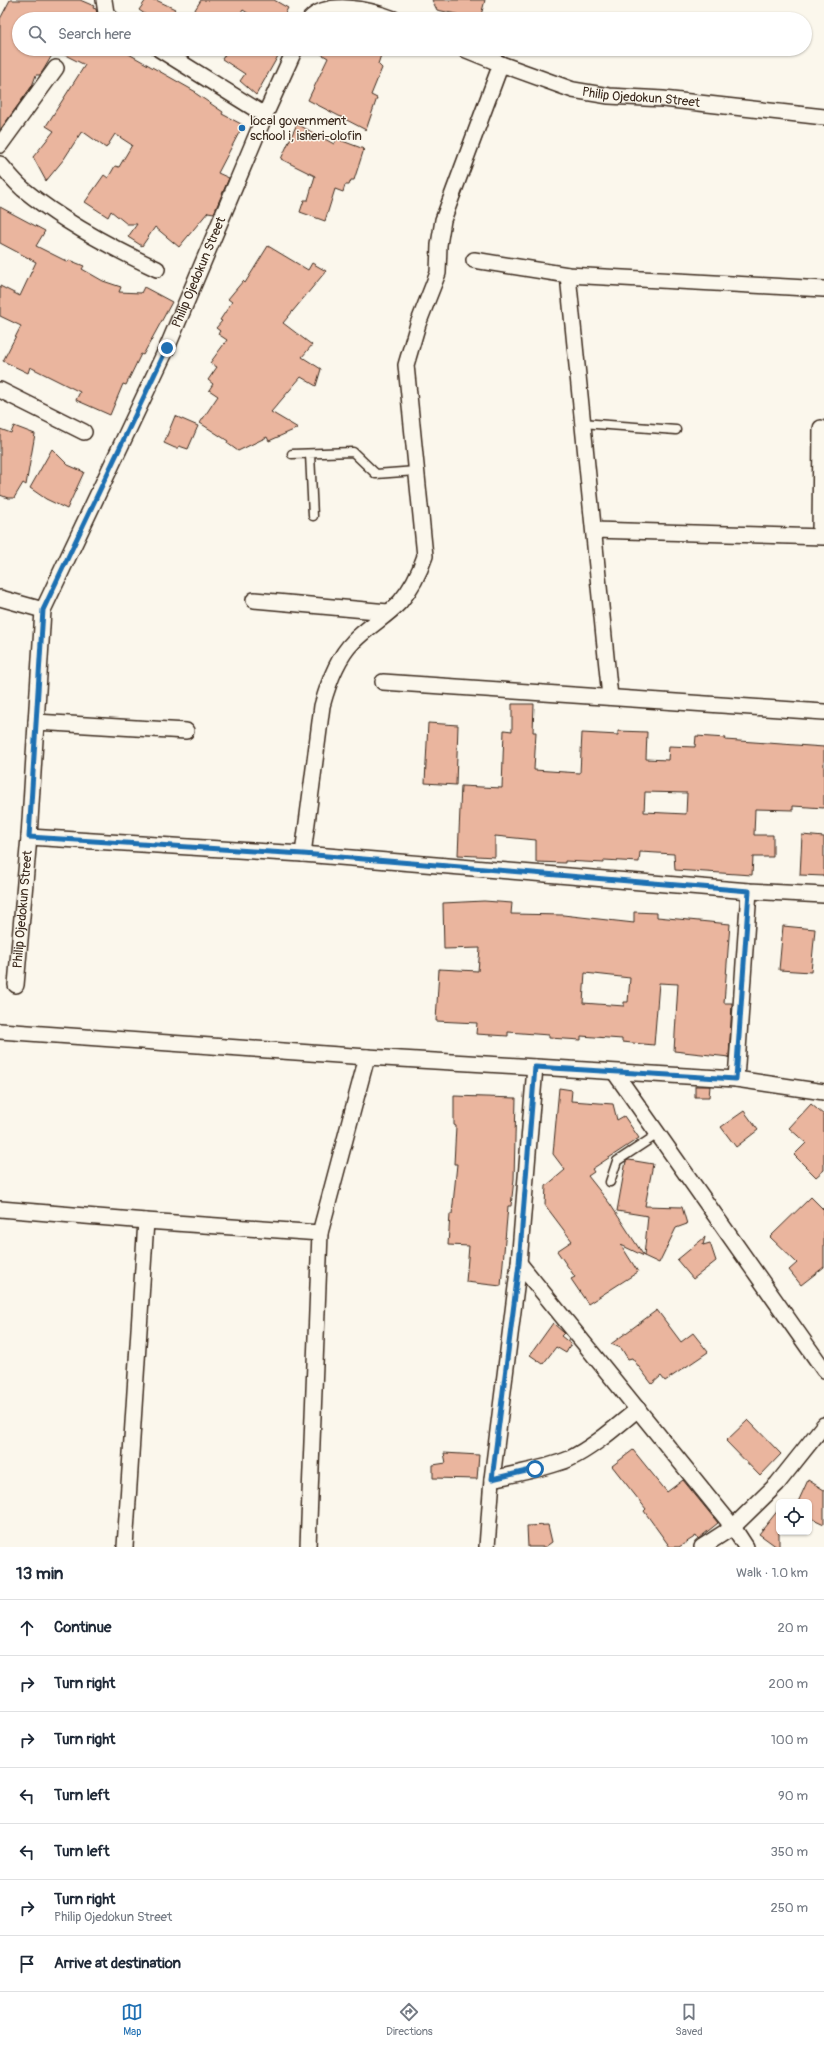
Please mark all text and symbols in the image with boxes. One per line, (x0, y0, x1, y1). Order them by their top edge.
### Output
search box (12, 12, 812, 56)
icon: search (26, 23, 48, 45)
text: Search here (58, 25, 131, 44)
street label: Philip Ojedokun Street (581, 84, 702, 111)
place label: local government school i, isheri-olofin (250, 113, 362, 144)
marker: local government school i, isheri-olofin (237, 123, 247, 133)
street label: Philip Ojedokun Street (169, 214, 229, 330)
route end (158, 339, 176, 357)
street label: Philip Ojedokun Street (9, 849, 36, 969)
route start (526, 1460, 544, 1478)
map controls (776, 1499, 812, 1535)
button: locate (776, 1499, 812, 1535)
text: 13 min (16, 1563, 63, 1584)
text: Walk · 1.0 km (736, 1565, 808, 1581)
icon: ahead (16, 1617, 38, 1639)
text: Continue (54, 1618, 112, 1637)
text: 20 m (777, 1620, 808, 1636)
icon: right (16, 1673, 38, 1695)
text: Turn right (54, 1674, 115, 1693)
text: 200 m (769, 1676, 808, 1692)
icon: right (16, 1729, 38, 1751)
text: Turn right (54, 1730, 115, 1749)
text: 100 m (771, 1732, 808, 1748)
icon: left (16, 1785, 38, 1807)
text: Turn left (54, 1786, 110, 1805)
text: 90 m (778, 1788, 808, 1804)
icon: left (16, 1841, 38, 1863)
text: Turn left (54, 1842, 110, 1861)
text: 350 m (770, 1844, 808, 1860)
text: Turn right (54, 1890, 115, 1909)
icon: right (16, 1897, 38, 1919)
text: 250 m (770, 1900, 808, 1916)
text: Philip Ojedokun Street (54, 1909, 172, 1925)
icon: arrive (16, 1953, 38, 1975)
text: Arrive at destination (54, 1954, 181, 1973)
tab: Map (121, 2001, 143, 2038)
tab: Directions (386, 2001, 433, 2038)
tab: Saved (675, 2001, 703, 2038)

